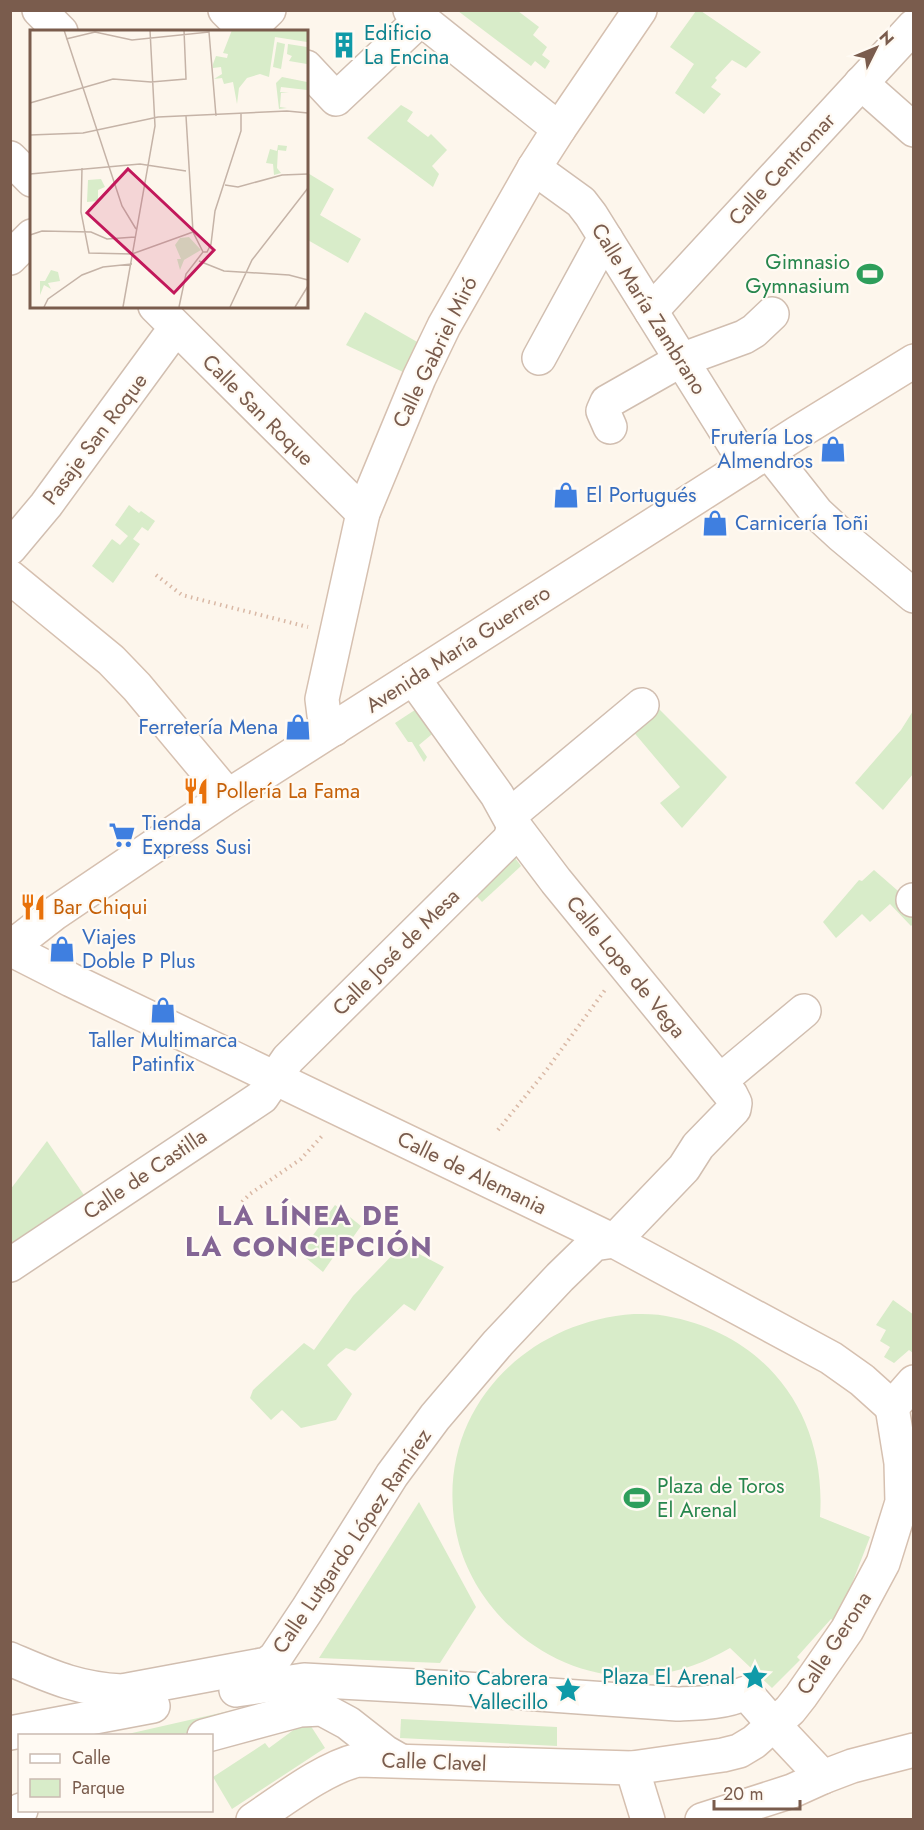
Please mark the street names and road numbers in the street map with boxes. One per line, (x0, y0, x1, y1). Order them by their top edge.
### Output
street label: Calle Centromar (722, 105, 843, 232)
street label: Calle María Zambrano (584, 217, 714, 401)
street label: Calle Gabriel Miró (385, 271, 485, 433)
street label: Calle San Roque (195, 347, 321, 473)
street label: Pasaje San Roque (36, 367, 155, 511)
street label: Avenida María Guerrero (360, 578, 556, 720)
street label: Calle José de Mesa (326, 882, 466, 1022)
street label: Calle Lope de Vega (559, 889, 693, 1045)
street label: Calle de Castilla (77, 1121, 213, 1227)
street label: Calle de Alemania (392, 1124, 552, 1222)
street label: Calle Lutgardo López Ramírez (265, 1422, 439, 1659)
street label: Calle Gerona (789, 1585, 879, 1701)
street label: Calle Clavel (381, 1745, 487, 1779)

